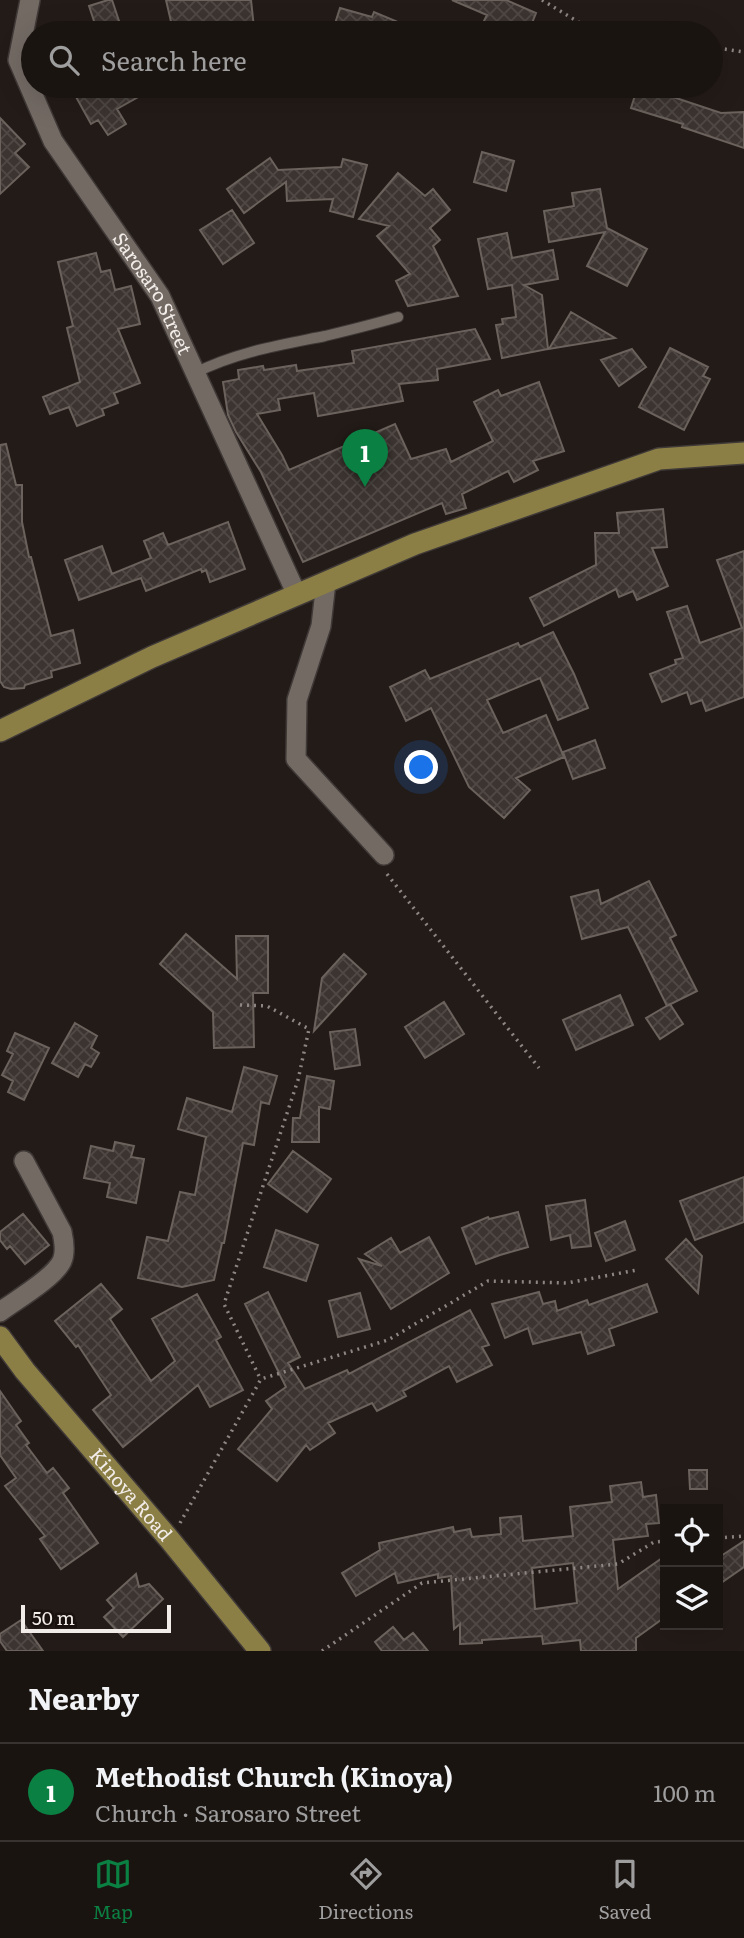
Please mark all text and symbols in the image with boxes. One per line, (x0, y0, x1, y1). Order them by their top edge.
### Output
search box (21, 21, 723, 98)
text: Search here (101, 40, 247, 79)
icon: search (45, 41, 83, 79)
street label: Sarosaro Street (107, 226, 200, 359)
pin: 1 (342, 429, 388, 487)
your location (404, 750, 438, 784)
street label: Kinoya Road (84, 1441, 180, 1547)
map controls (660, 1504, 723, 1630)
button: locate (660, 1504, 723, 1567)
button: layers (660, 1567, 723, 1630)
scale bar (21, 1602, 172, 1634)
text: 50 m (32, 1603, 75, 1631)
text: Nearby (28, 1675, 139, 1719)
text: Methodist Church (Kinoya) (95, 1756, 453, 1795)
text: 1 (46, 1775, 56, 1809)
text: 100 m (653, 1775, 716, 1809)
text: Church · Sarosaro Street (95, 1795, 361, 1829)
tab: Map (93, 1855, 133, 1925)
tab: Directions (318, 1855, 413, 1925)
tab: Saved (598, 1855, 651, 1925)

